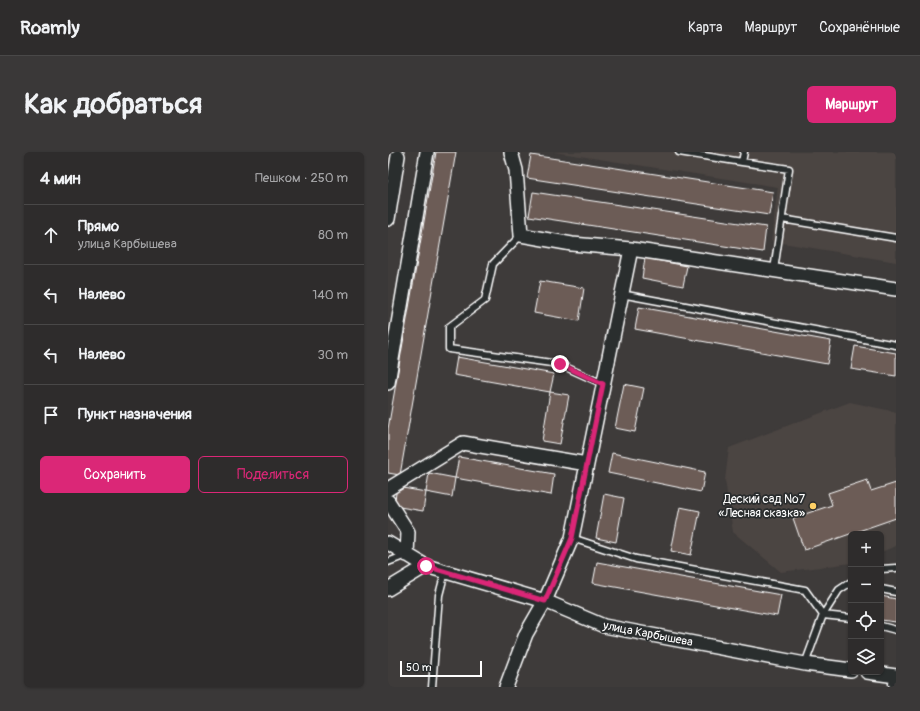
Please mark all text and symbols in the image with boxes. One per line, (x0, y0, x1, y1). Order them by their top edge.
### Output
text: Roamly (20, 16, 80, 40)
text: Карта (688, 19, 723, 36)
text: Маршрут (745, 19, 797, 36)
text: Сохранённые (819, 19, 900, 36)
button: Маршрут (807, 86, 896, 123)
text: Как добраться (24, 87, 202, 122)
text: 4 мин (40, 168, 81, 189)
text: Пешком · 250 m (255, 170, 348, 186)
text: Прямо (78, 217, 119, 236)
icon: ahead (40, 224, 62, 246)
text: 80 m (318, 227, 348, 243)
text: улица Карбышева (78, 236, 177, 252)
icon: left (40, 284, 62, 306)
text: Налево (78, 285, 125, 304)
text: 140 m (312, 287, 348, 303)
icon: left (40, 344, 62, 366)
text: Налево (78, 345, 125, 364)
text: 30 m (318, 347, 348, 363)
route end (551, 355, 569, 373)
icon: arrive (40, 404, 62, 426)
text: Пункт назначения (78, 405, 192, 424)
button: Сохранить (40, 456, 190, 493)
button: Поделиться (198, 456, 348, 493)
place label: Деский сад №7 «Лесная сказка» (719, 492, 806, 521)
marker: Деский сад №7 «Лесная сказка» (808, 501, 818, 511)
map controls (848, 531, 884, 675)
button: + (848, 531, 884, 567)
route start (417, 557, 435, 575)
button: − (848, 567, 884, 603)
button: locate (848, 603, 884, 639)
street label: улица Карбышева (601, 618, 695, 650)
button: layers (848, 639, 884, 675)
scale bar (400, 659, 482, 678)
text: 50 m (406, 661, 432, 674)

